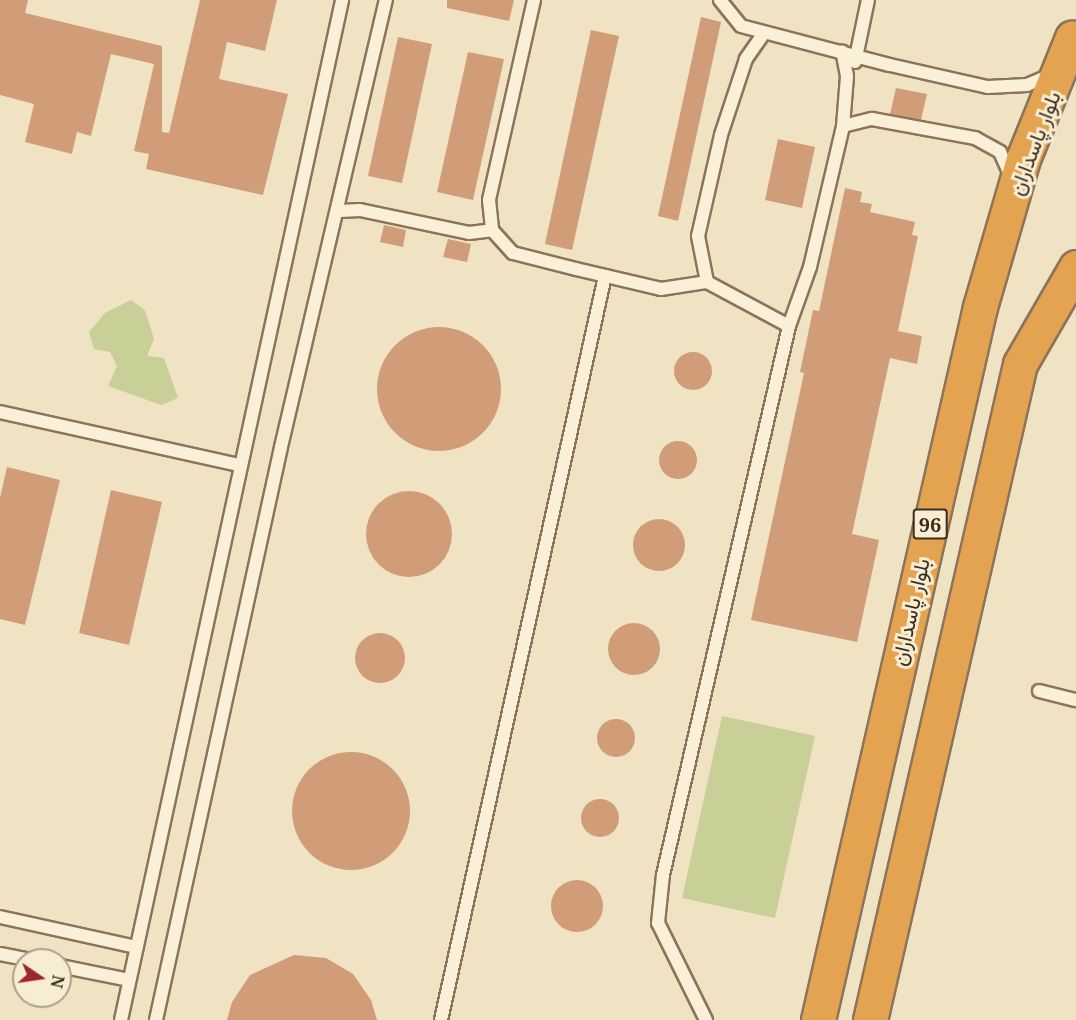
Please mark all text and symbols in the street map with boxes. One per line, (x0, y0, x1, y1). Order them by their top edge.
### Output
street label: بلوار پاسداران (1003, 88, 1065, 198)
road number: 96 (912, 507, 948, 541)
street label: بلوار پاسداران (885, 556, 935, 668)
north arrow (12, 948, 72, 1008)
text: N (45, 973, 70, 990)

